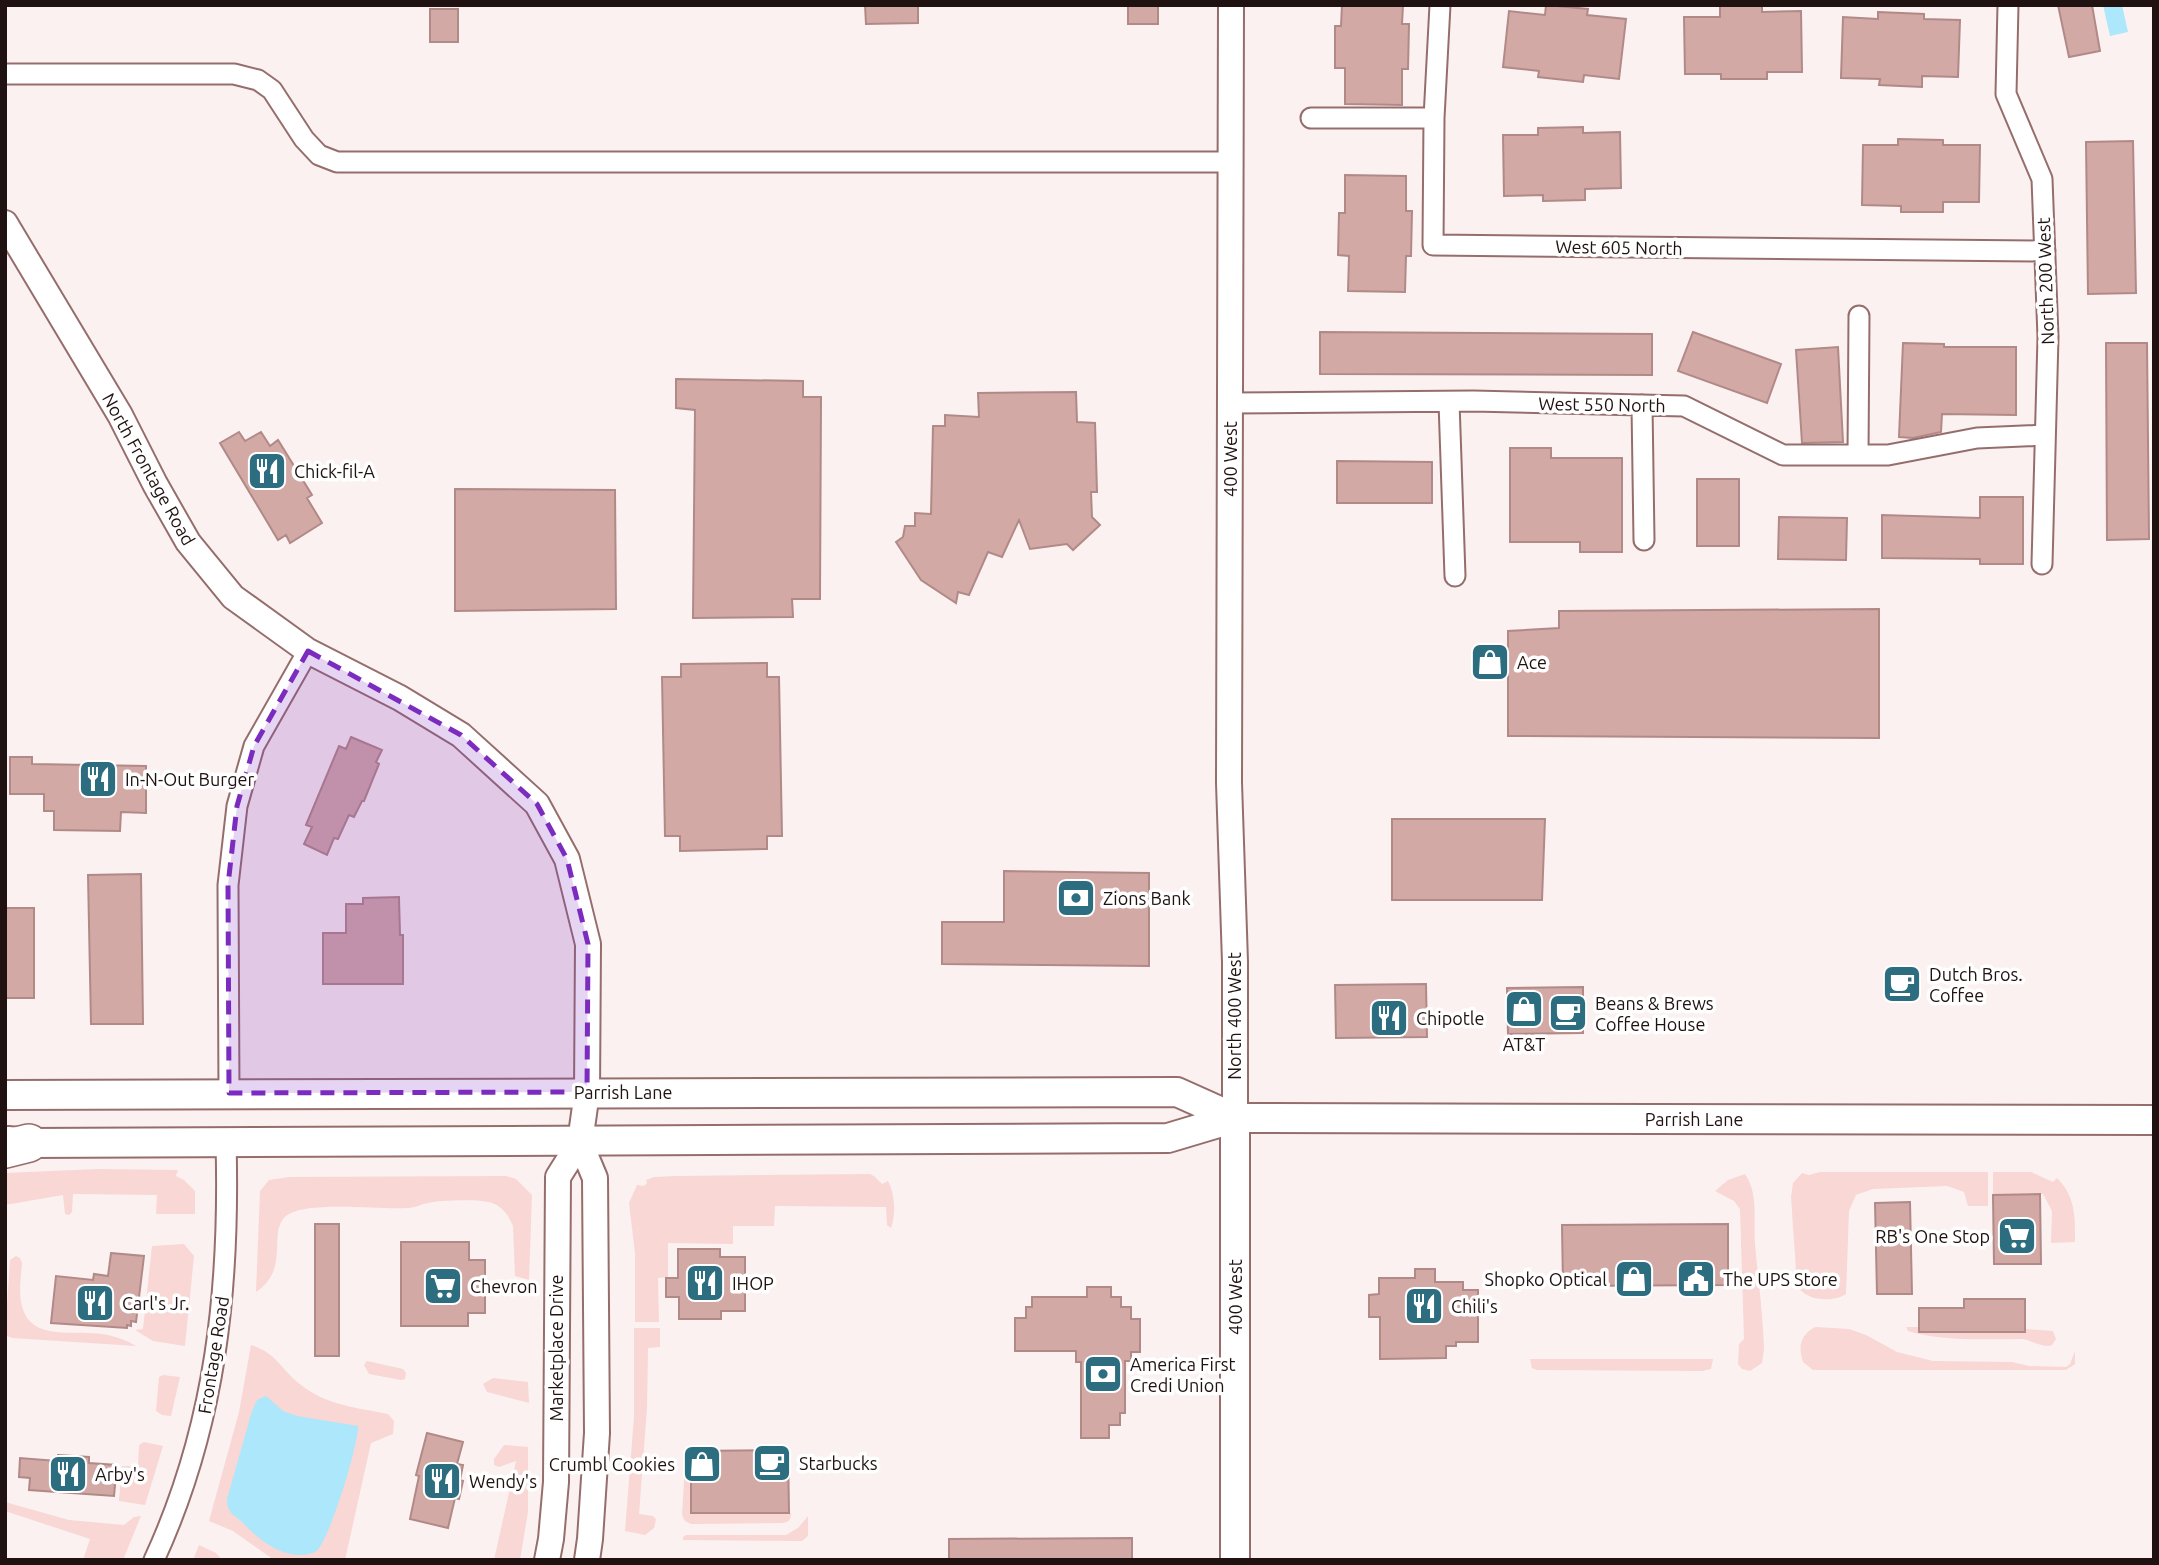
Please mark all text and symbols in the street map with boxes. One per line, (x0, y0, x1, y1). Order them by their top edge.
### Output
street label: North 200 West (2033, 217, 2057, 345)
street label: West 605 North (1555, 236, 1683, 258)
street label: North Frontage Road (99, 390, 199, 548)
street label: West 550 North (1538, 393, 1666, 415)
street label: 400 West (1220, 421, 1240, 497)
restaurant icon: Chick-fil-A (246, 450, 288, 492)
place label: Chick-fil-A (294, 461, 375, 481)
shop icon: Ace (1469, 641, 1511, 683)
place label: Ace (1517, 652, 1547, 672)
restaurant icon: In-N-Out Burger (77, 758, 119, 800)
place label: In-N-Out Burger (125, 769, 254, 789)
bank icon: Zions Bank (1055, 877, 1097, 919)
place label: Zions Bank (1103, 888, 1191, 908)
street label: North 400 West (1224, 952, 1244, 1080)
cafe icon: Dutch Bros. Coffee (1881, 963, 1923, 1005)
place label: Dutch Bros. Coffee (1929, 964, 2023, 1005)
shop icon: AT&T (1503, 988, 1545, 1030)
cafe icon: Beans & Brews Coffee House (1547, 992, 1589, 1034)
place label: Beans & Brews Coffee House (1595, 993, 1714, 1034)
restaurant icon: Chipotle (1368, 997, 1410, 1039)
place label: Chipotle (1416, 1008, 1484, 1028)
place label: AT&T (1503, 1034, 1545, 1054)
street label: Parrish Lane (574, 1082, 672, 1102)
street label: Parrish Lane (1645, 1109, 1743, 1129)
supermarket icon: RB's One Stop (1996, 1215, 2038, 1257)
place label: RB's One Stop (1875, 1226, 1990, 1246)
shop icon: Shopko Optical (1613, 1258, 1655, 1300)
public building icon: The UPS Store (1675, 1258, 1717, 1300)
street label: 400 West (1225, 1259, 1245, 1335)
restaurant icon: IHOP (684, 1262, 726, 1304)
supermarket icon: Chevron (422, 1265, 464, 1307)
place label: Shopko Optical (1485, 1269, 1607, 1289)
place label: The UPS Store (1723, 1269, 1838, 1289)
place label: IHOP (732, 1273, 774, 1293)
street label: Marketplace Drive (546, 1275, 566, 1421)
place label: Chevron (470, 1276, 538, 1296)
restaurant icon: Carl's Jr. (74, 1282, 116, 1324)
restaurant icon: Chili's (1403, 1285, 1445, 1327)
place label: Carl's Jr. (122, 1293, 189, 1313)
street label: Frontage Road (194, 1295, 232, 1415)
place label: Chili's (1451, 1296, 1498, 1316)
bank icon: America First Credi Union (1082, 1353, 1124, 1395)
place label: America First Credi Union (1130, 1354, 1236, 1395)
cafe icon: Starbucks (751, 1442, 793, 1484)
shop icon: Crumbl Cookies (681, 1443, 723, 1485)
restaurant icon: Arby's (47, 1453, 89, 1495)
place label: Starbucks (799, 1453, 878, 1473)
place label: Crumbl Cookies (549, 1454, 675, 1474)
restaurant icon: Wendy's (421, 1460, 463, 1502)
place label: Arby's (95, 1464, 145, 1484)
place label: Wendy's (469, 1471, 537, 1491)

